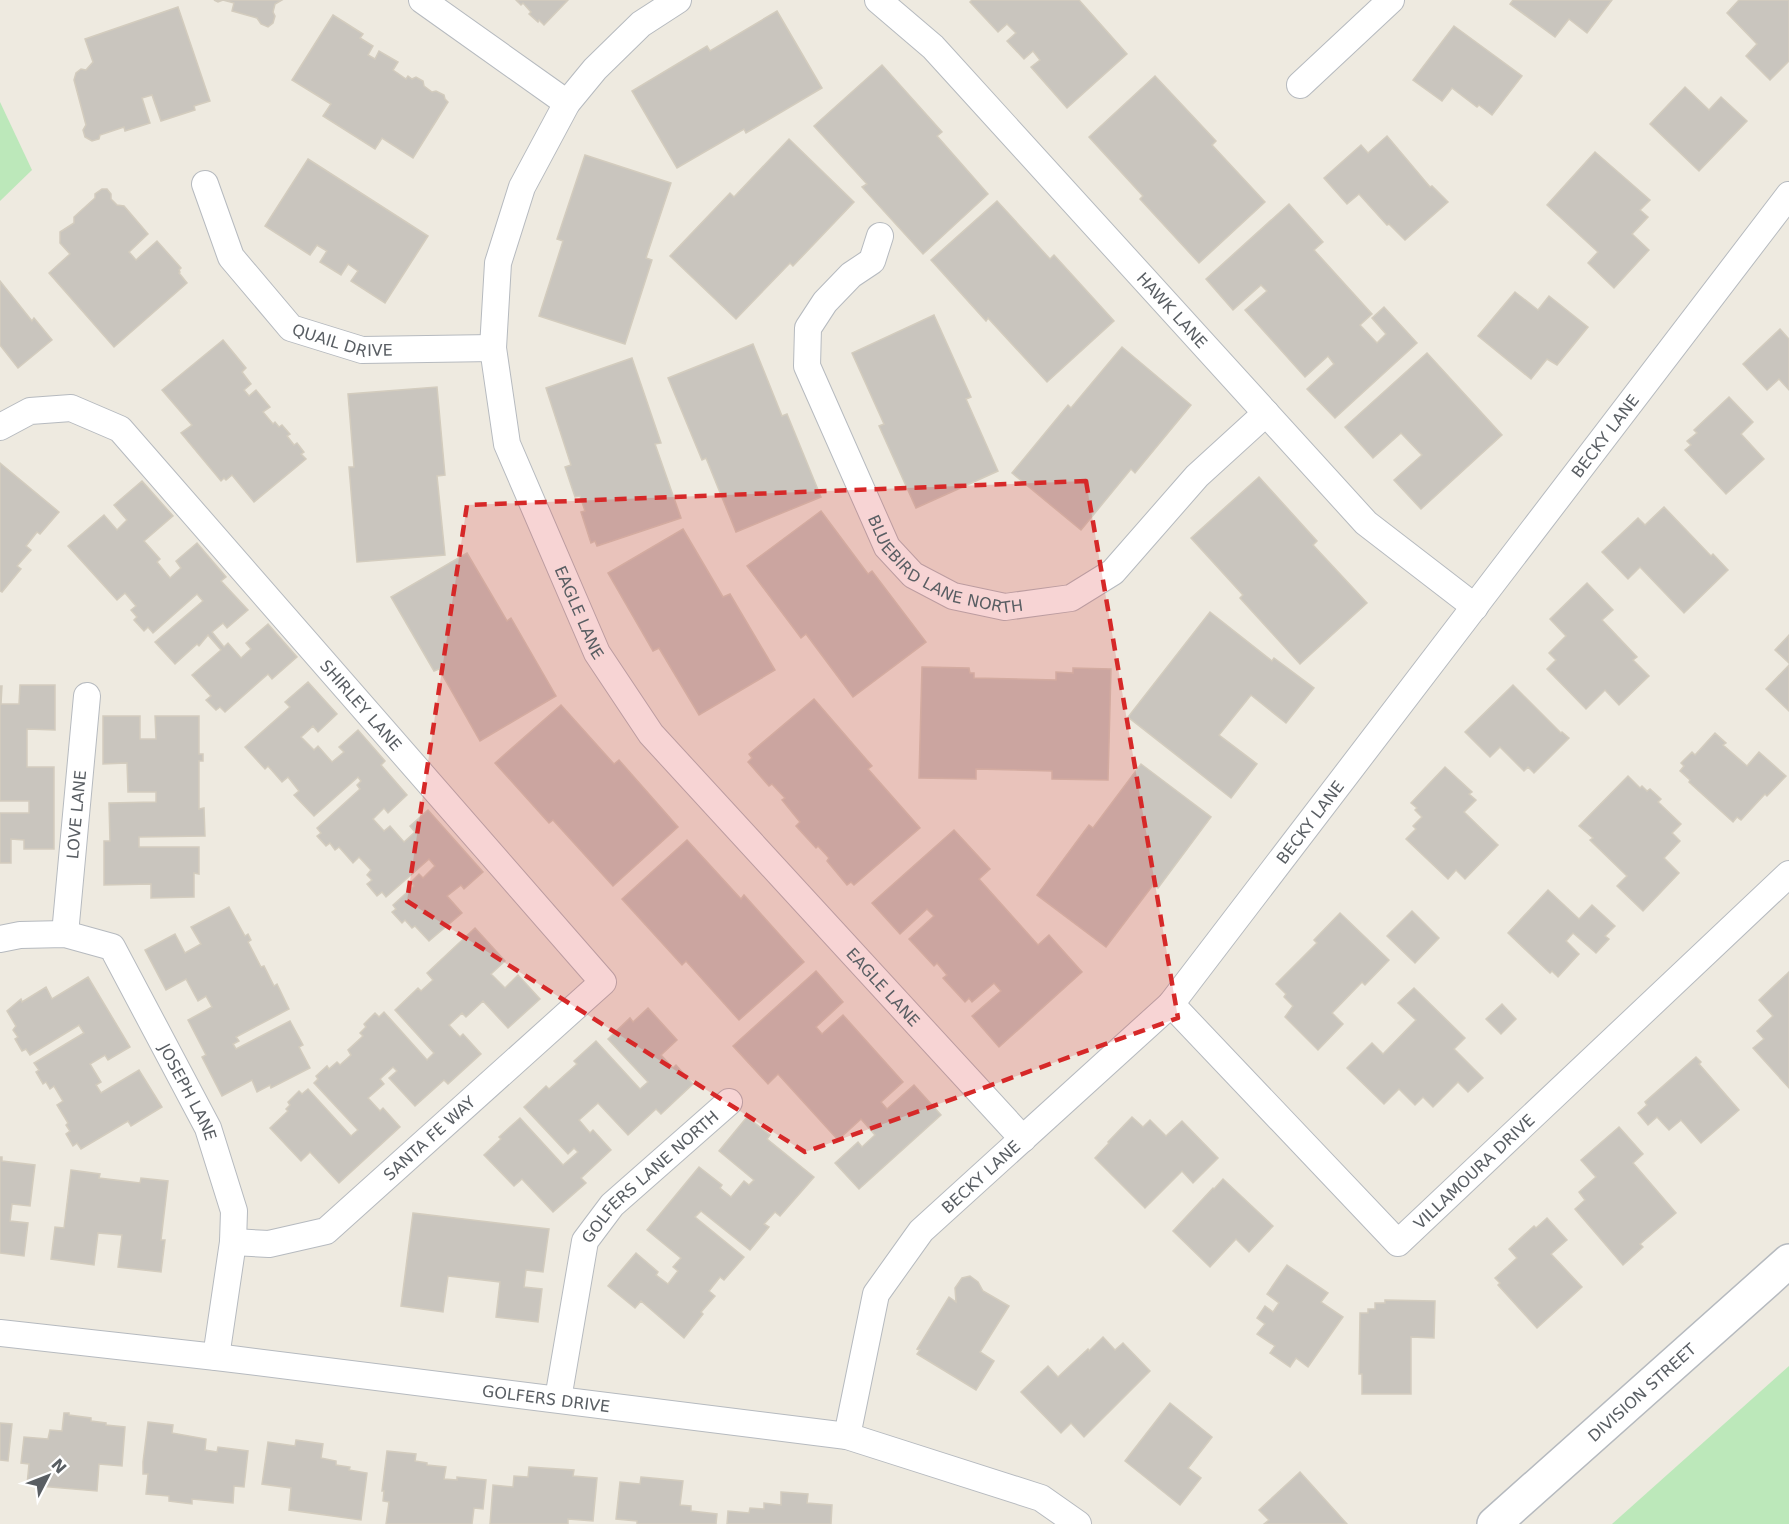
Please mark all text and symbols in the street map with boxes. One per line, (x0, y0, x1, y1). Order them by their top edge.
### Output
street label: HAWK LANE (1133, 269, 1211, 352)
street label: QUAIL DRIVE (290, 320, 393, 361)
street label: BECKY LANE (1568, 391, 1643, 481)
street label: BLUEBIRD LANE NORTH (864, 512, 1024, 618)
street label: EAGLE LANE (551, 563, 608, 663)
street label: SHIRLEY LANE (316, 656, 406, 755)
street label: LOVE LANE (63, 769, 90, 860)
street label: BECKY LANE (1273, 777, 1348, 868)
street label: EAGLE LANE (842, 944, 924, 1030)
street label: JOSEPH LANE (154, 1040, 220, 1143)
street label: SANTA FE WAY (380, 1092, 479, 1184)
street label: GOLFERS LANE NORTH (578, 1107, 722, 1247)
street label: VILLAMOURA DRIVE (1410, 1110, 1538, 1233)
street label: BECKY LANE (938, 1137, 1024, 1218)
street label: DIVISION STREET (1584, 1339, 1700, 1446)
street label: GOLFERS DRIVE (481, 1381, 611, 1416)
north arrow (18, 1446, 78, 1506)
text: N (47, 1455, 70, 1478)

